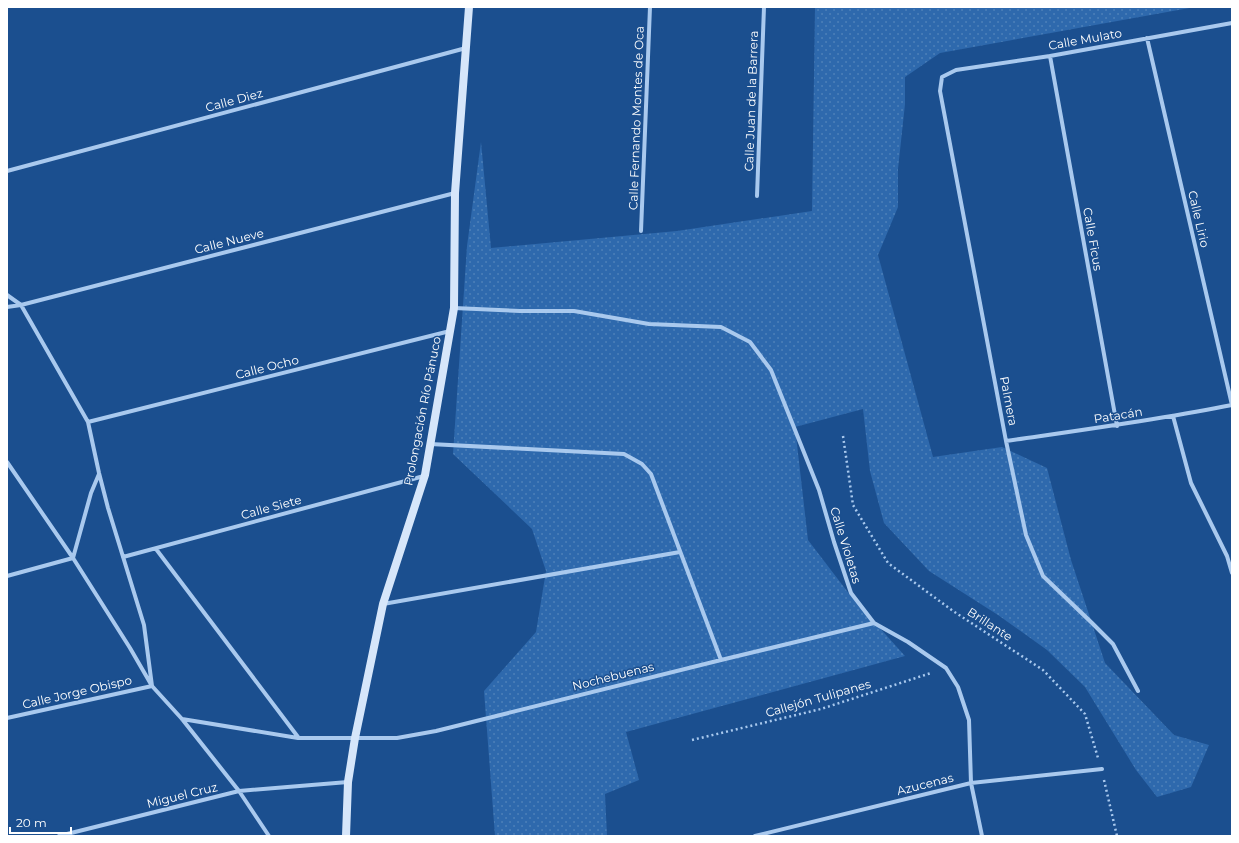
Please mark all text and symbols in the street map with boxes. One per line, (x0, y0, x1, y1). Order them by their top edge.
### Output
street label: Calle Mulato (1047, 25, 1123, 53)
street label: Calle Fernando Montes de Oca (625, 26, 647, 210)
street label: Calle Juan de la Barrera (741, 30, 761, 172)
street label: Calle Diez (204, 85, 264, 115)
street label: Calle Lirio (1185, 189, 1213, 249)
street label: Calle Ficus (1080, 206, 1106, 272)
street label: Calle Nueve (193, 225, 265, 257)
street label: Prolongación Río Pánuco (400, 335, 444, 487)
street label: Calle Ocho (234, 352, 300, 382)
street label: Palmera (997, 375, 1021, 427)
street label: Patacán (1093, 404, 1143, 426)
street label: Calle Siete (239, 492, 303, 522)
street label: Calle Violetas (827, 505, 865, 585)
street label: Brillante (965, 604, 1015, 644)
street label: Nochebuenas (571, 659, 656, 693)
street label: Calle Jorge Obispo (21, 672, 133, 712)
street label: Callejón Tulipanes (764, 676, 872, 720)
street label: Azucenas (895, 770, 955, 798)
street label: Miguel Cruz (145, 779, 219, 811)
scale bar (10, 809, 71, 835)
text: 20 m (16, 815, 47, 830)

